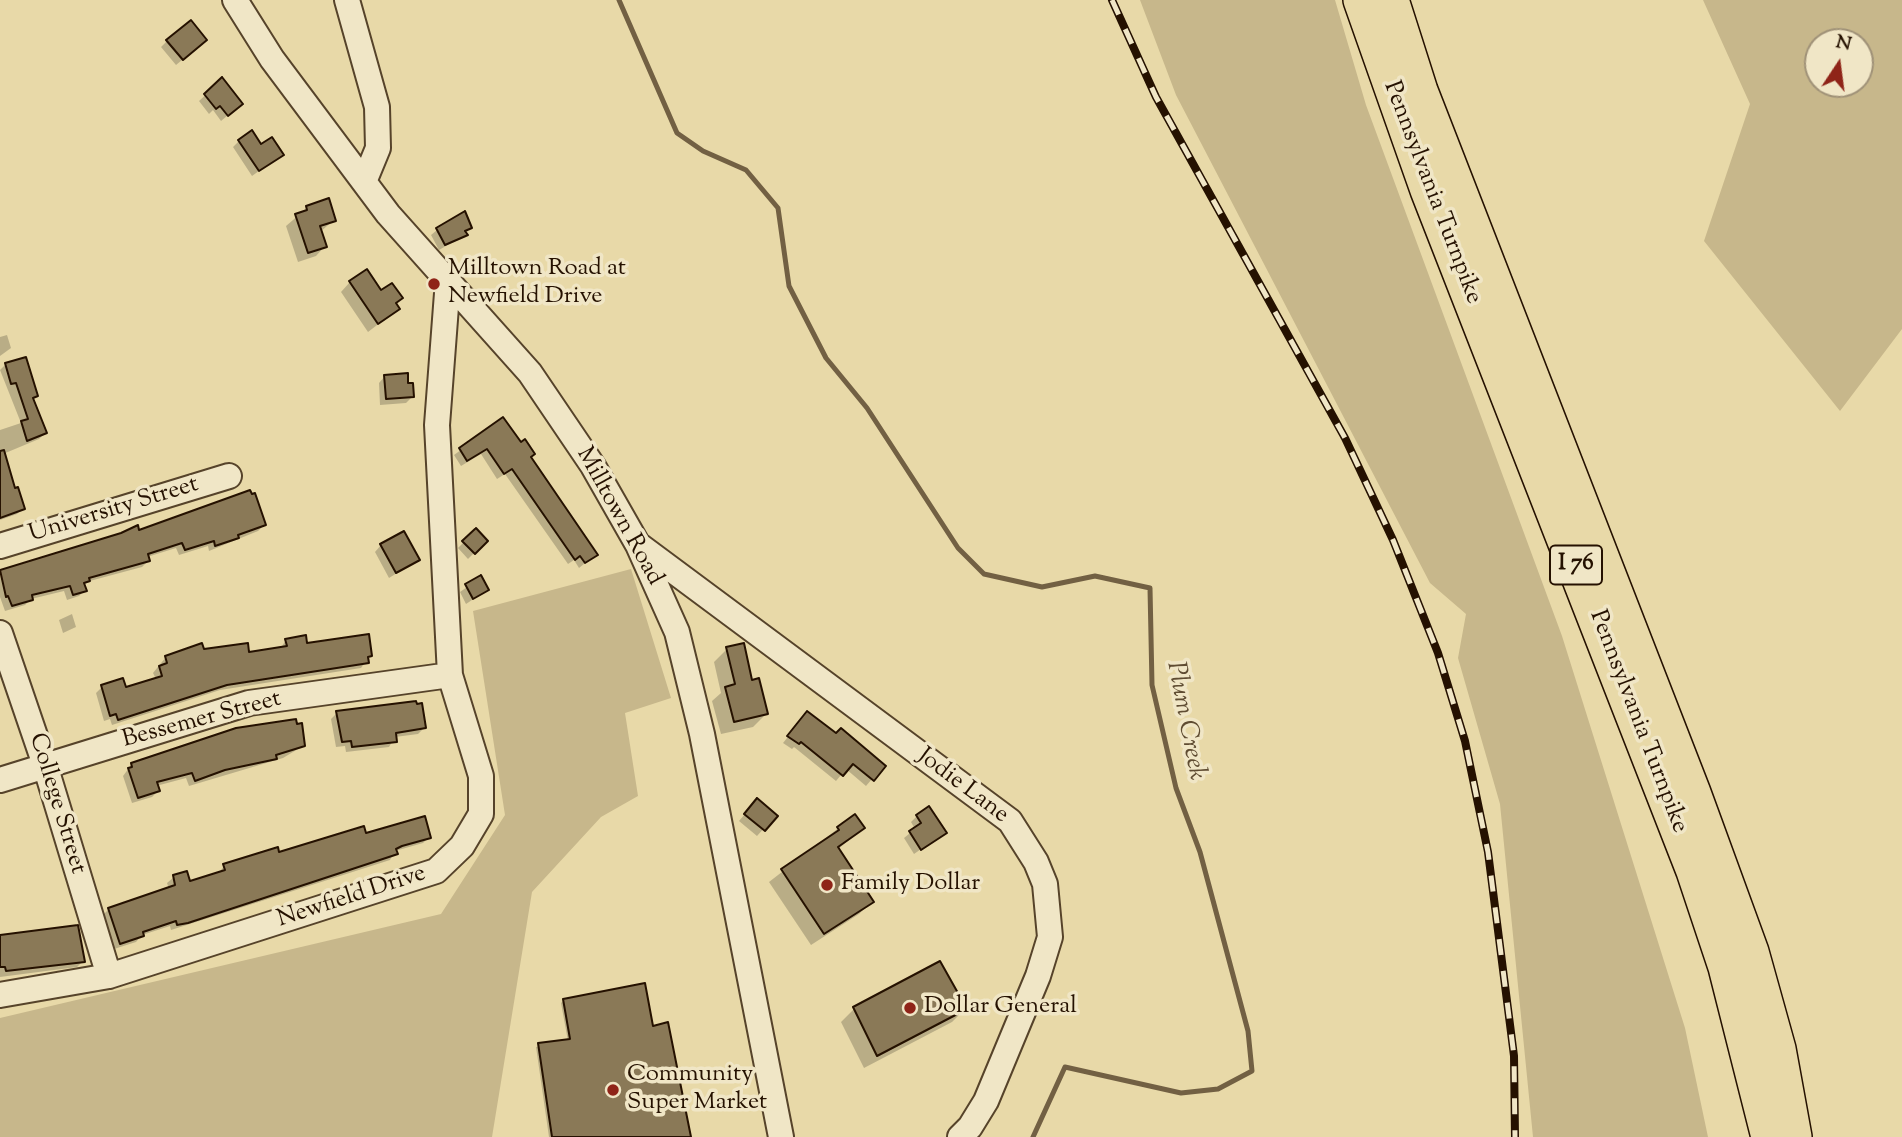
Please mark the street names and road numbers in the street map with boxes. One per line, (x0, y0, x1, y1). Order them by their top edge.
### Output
street label: Pennsylvania Turnpike (1375, 78, 1487, 308)
street label: Milltown Road (568, 443, 668, 591)
street label: University Street (26, 472, 202, 550)
road number: I 76 (1550, 545, 1602, 584)
street label: Pennsylvania Turnpike (1581, 607, 1693, 837)
street label: Bessemer Street (119, 686, 285, 756)
street label: College Street (21, 730, 91, 878)
street label: Jodie Lane (910, 743, 1014, 831)
street label: Newfield Drive (274, 860, 430, 936)

